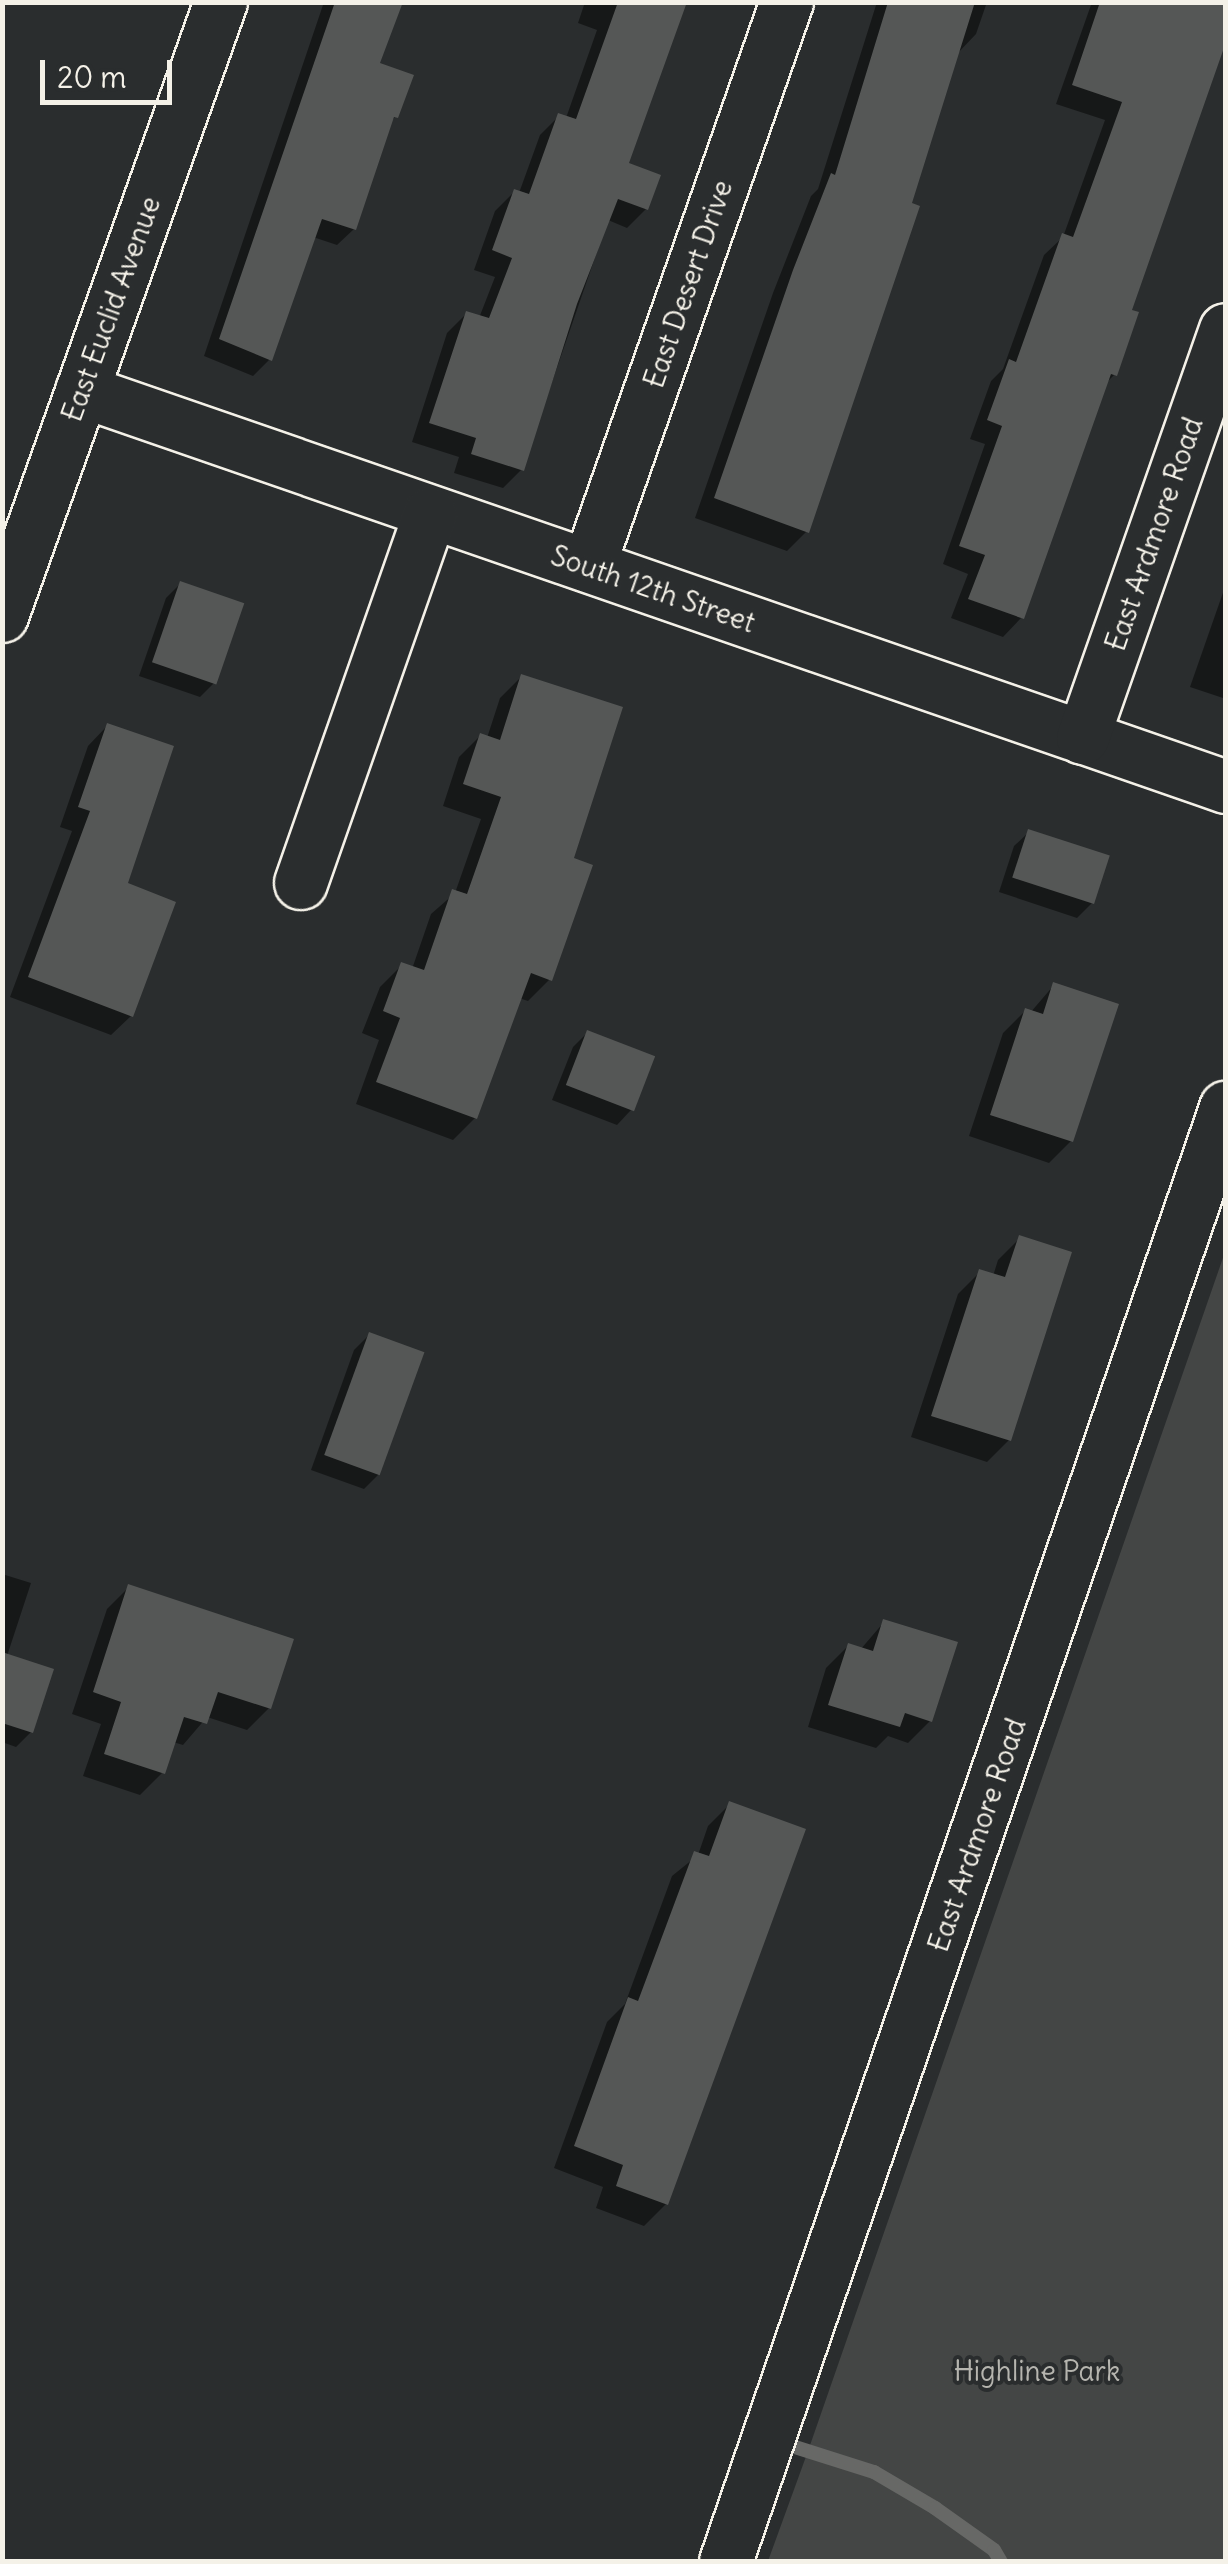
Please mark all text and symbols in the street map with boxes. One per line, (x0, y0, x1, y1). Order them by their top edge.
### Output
scale bar (45, 40, 178, 102)
text: 20 m (57, 58, 127, 96)
street label: East Desert Drive (637, 176, 739, 392)
street label: East Euclid Avenue (55, 192, 167, 426)
street label: East Ardmore Road (1098, 413, 1210, 655)
street label: South 12th Street (547, 538, 759, 640)
street label: East Ardmore Road (921, 1714, 1033, 1956)
park label: Highline Park (954, 2354, 1120, 2388)

